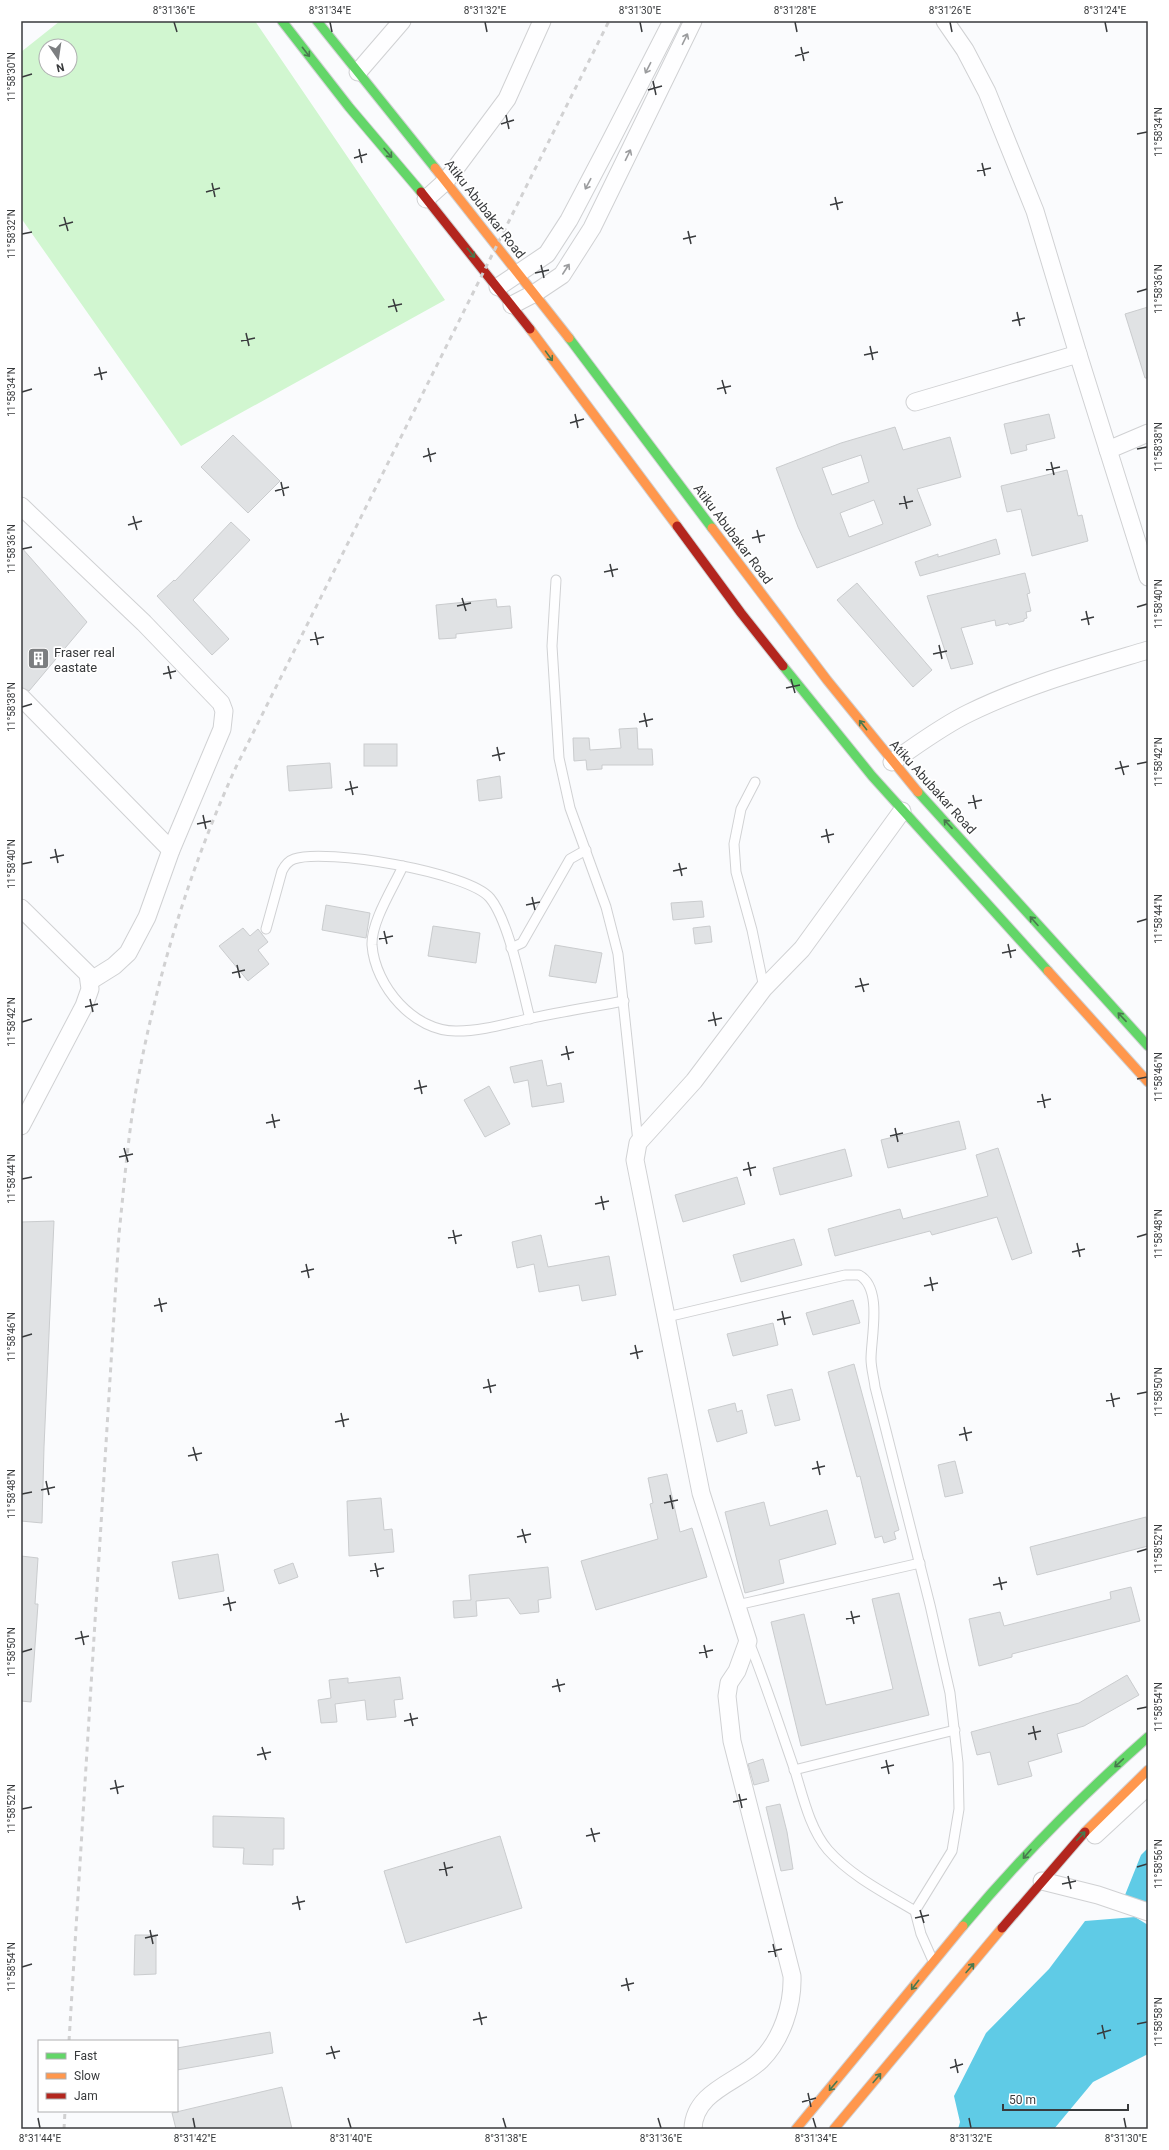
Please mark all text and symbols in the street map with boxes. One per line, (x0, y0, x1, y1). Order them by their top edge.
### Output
text: 8°31'36"E (153, 5, 196, 16)
text: 8°31'34"E (309, 5, 352, 16)
text: 8°31'32"E (464, 5, 507, 16)
text: 8°31'30"E (619, 5, 662, 16)
text: 8°31'28"E (774, 5, 817, 16)
text: 8°31'26"E (929, 5, 972, 16)
text: 8°31'24"E (1084, 5, 1127, 16)
one-way arrow (682, 33, 689, 45)
north arrow (38, 38, 78, 78)
one-way arrow (302, 46, 310, 57)
text: 11°58'30"N (6, 52, 17, 102)
text: N (55, 60, 65, 75)
one-way arrow (644, 62, 651, 74)
text: 11°58'34"N (1153, 107, 1164, 157)
one-way arrow (383, 147, 392, 158)
one-way arrow (625, 150, 632, 162)
street label: Atiku Abubakar Road (442, 157, 528, 261)
one-way arrow (584, 178, 591, 190)
text: 11°58'32"N (6, 209, 17, 259)
one-way arrow (466, 247, 475, 258)
one-way arrow (561, 264, 570, 275)
text: 11°58'36"N (1153, 264, 1164, 314)
one-way arrow (545, 351, 553, 362)
text: 11°58'34"N (6, 367, 17, 417)
text: 11°58'38"N (1153, 422, 1164, 472)
street label: Atiku Abubakar Road (691, 481, 775, 587)
text: 11°58'36"N (6, 524, 17, 574)
text: 11°58'40"N (1153, 579, 1164, 629)
place label: Fraser real eastate (54, 645, 115, 675)
building icon: Fraser real eastate (25, 646, 51, 672)
text: 11°58'38"N (6, 682, 17, 732)
one-way arrow (858, 720, 867, 731)
street label: Atiku Abubakar Road (887, 737, 979, 837)
text: 11°58'42"N (1153, 737, 1164, 787)
one-way arrow (943, 819, 952, 829)
text: 11°58'40"N (6, 839, 17, 889)
text: 11°58'44"N (1153, 894, 1164, 944)
one-way arrow (1029, 916, 1039, 926)
text: 11°58'42"N (6, 997, 17, 1047)
one-way arrow (1117, 1012, 1126, 1022)
text: 11°58'46"N (1153, 1052, 1164, 1102)
text: 11°58'44"N (6, 1154, 17, 1204)
text: 11°58'48"N (1153, 1209, 1164, 1259)
text: 11°58'46"N (6, 1312, 17, 1362)
text: 11°58'50"N (1153, 1367, 1164, 1417)
text: 11°58'48"N (6, 1469, 17, 1519)
text: 11°58'52"N (1153, 1524, 1164, 1574)
text: 11°58'50"N (6, 1627, 17, 1677)
text: 11°58'54"N (1153, 1682, 1164, 1732)
one-way arrow (1114, 1758, 1124, 1767)
text: 11°58'52"N (6, 1784, 17, 1834)
one-way arrow (1076, 1831, 1086, 1841)
text: 11°58'56"N (1153, 1839, 1164, 1889)
one-way arrow (1022, 1849, 1031, 1860)
text: 11°58'54"N (6, 1942, 17, 1992)
one-way arrow (966, 1962, 975, 1973)
one-way arrow (910, 1979, 919, 1990)
text: 11°58'58"N (1153, 1997, 1164, 2047)
legend (38, 2040, 178, 2112)
text: Fast (74, 2049, 97, 2063)
text: Slow (74, 2069, 100, 2083)
one-way arrow (873, 2072, 882, 2083)
one-way arrow (828, 2080, 837, 2091)
scale bar (1003, 2086, 1128, 2112)
text: Jam (74, 2089, 98, 2103)
text: 50 m (1009, 2093, 1036, 2107)
text: 8°31'44"E (19, 2133, 62, 2144)
text: 8°31'42"E (174, 2133, 217, 2144)
text: 8°31'40"E (330, 2133, 373, 2144)
text: 8°31'38"E (485, 2133, 528, 2144)
text: 8°31'36"E (640, 2133, 683, 2144)
text: 8°31'34"E (795, 2133, 838, 2144)
text: 8°31'32"E (950, 2133, 993, 2144)
text: 8°31'30"E (1105, 2133, 1148, 2144)

